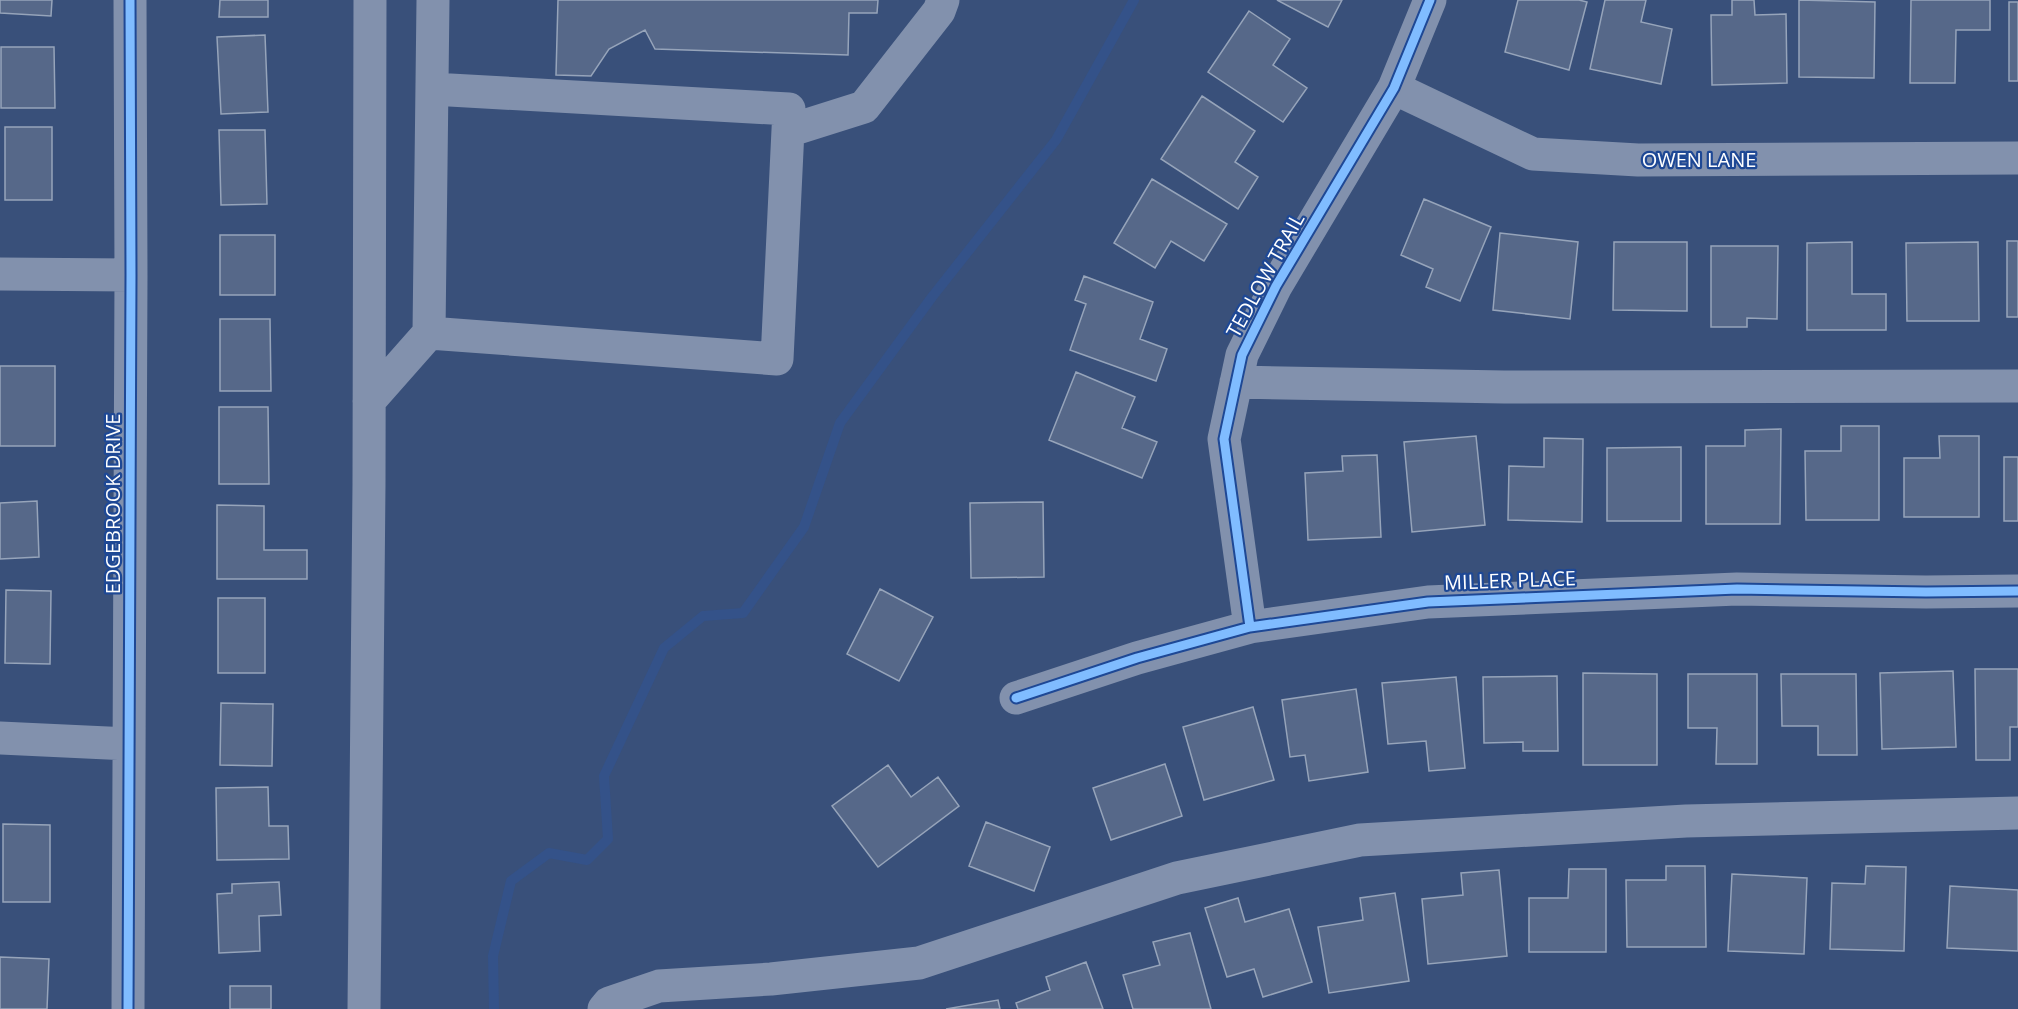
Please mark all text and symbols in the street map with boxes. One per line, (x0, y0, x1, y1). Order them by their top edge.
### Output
street label: OWEN LANE (1642, 146, 1756, 173)
street label: TEDLOW TRAIL (1220, 208, 1310, 342)
street label: EDGEBROOK DRIVE (99, 414, 126, 594)
street label: MILLER PLACE (1444, 564, 1576, 596)

